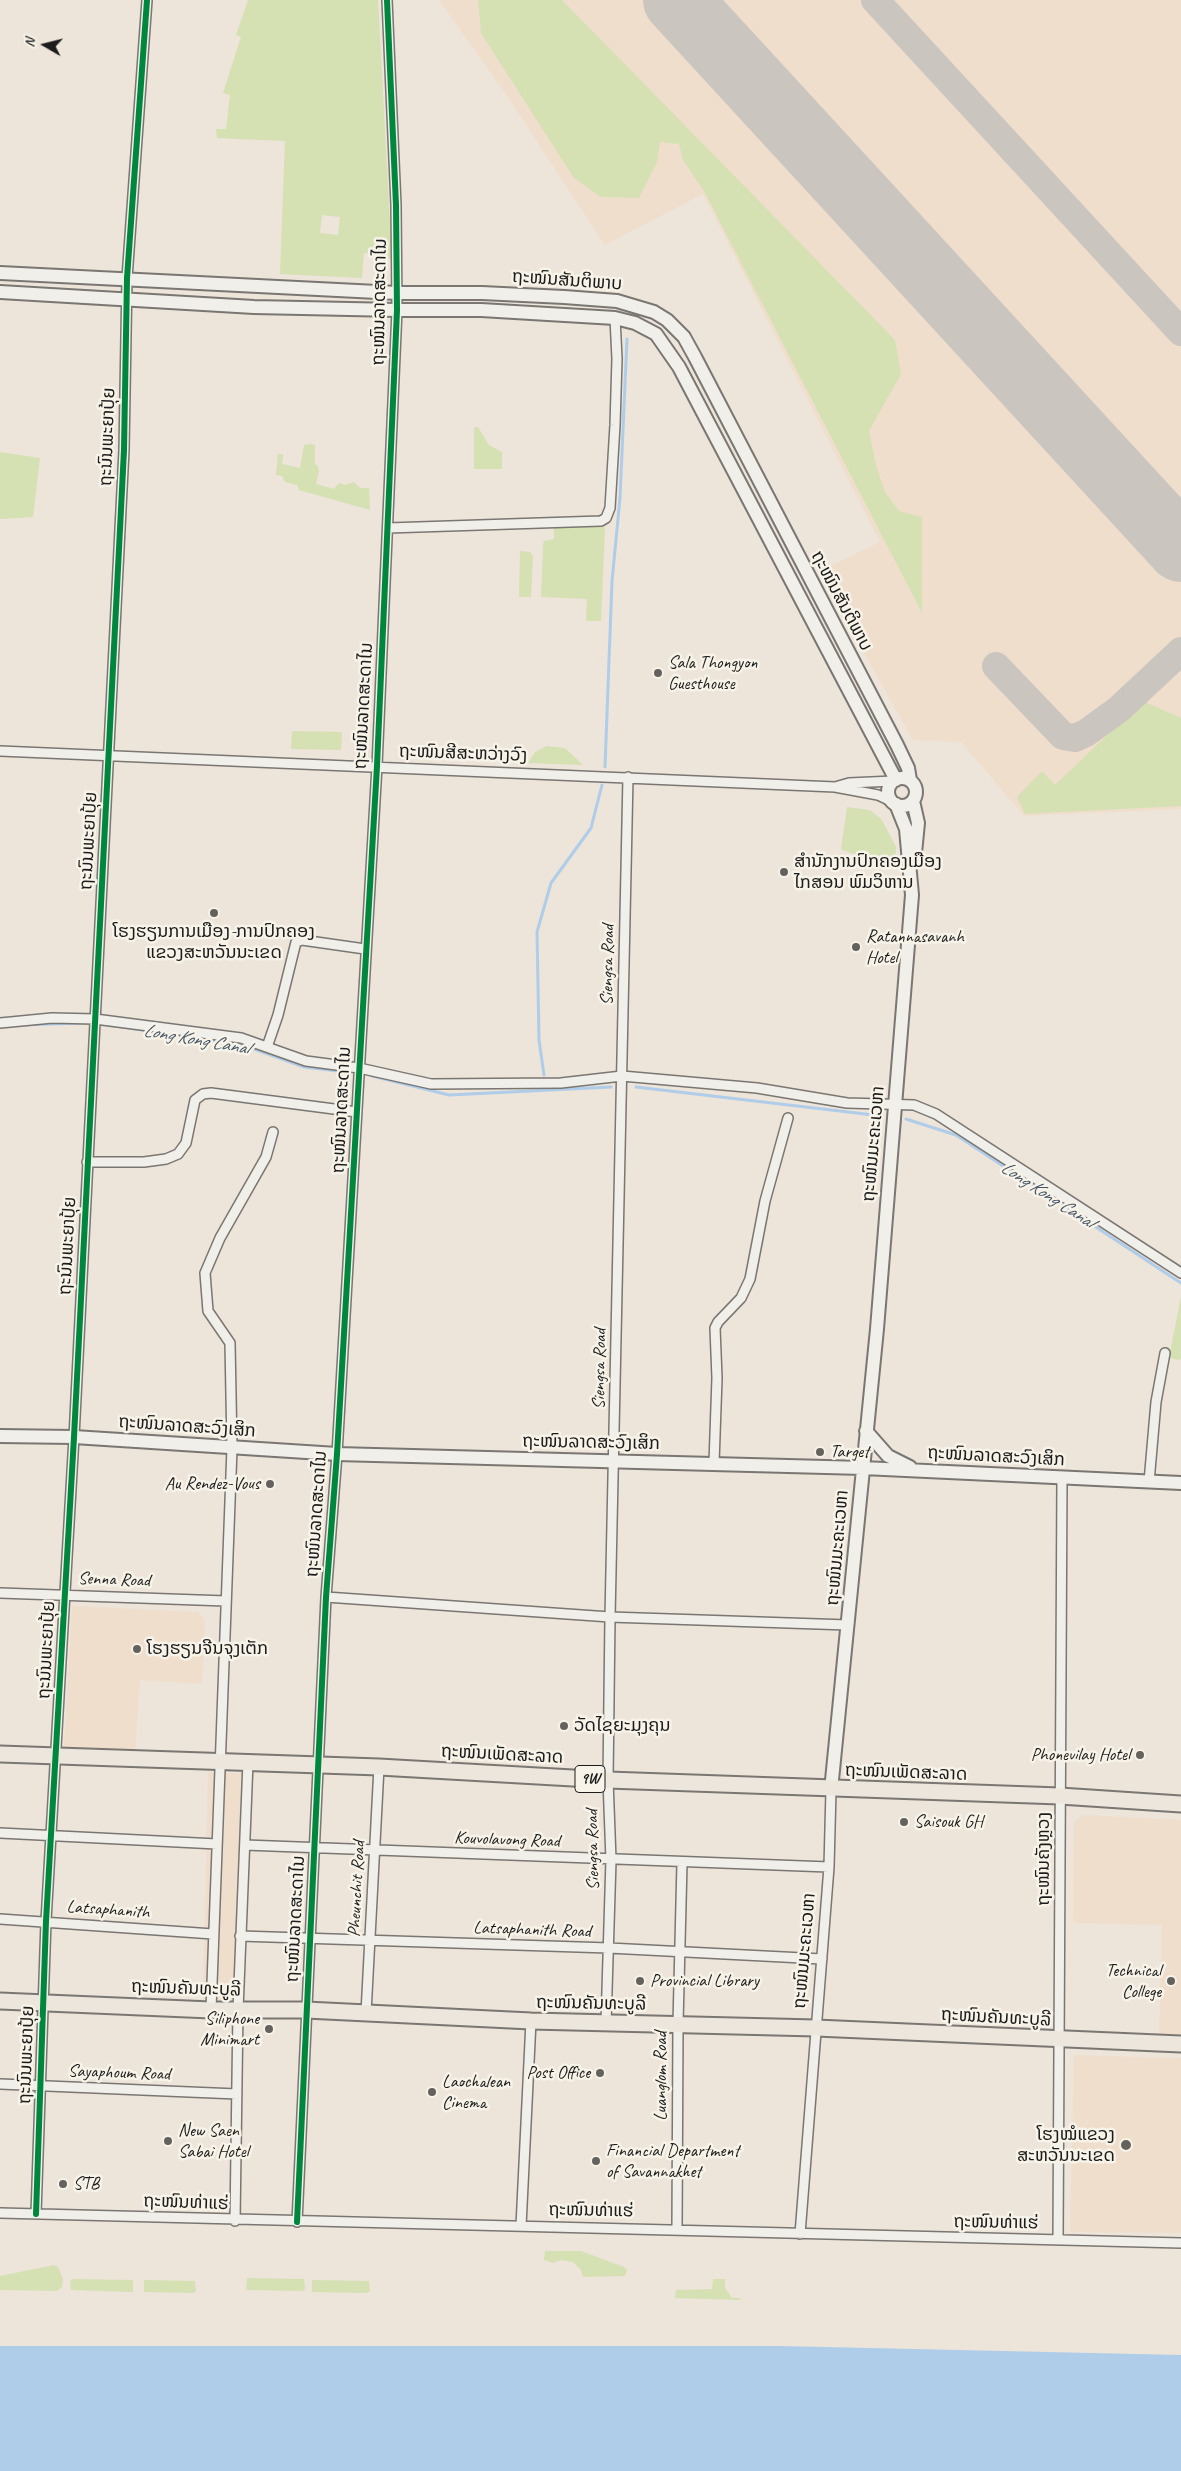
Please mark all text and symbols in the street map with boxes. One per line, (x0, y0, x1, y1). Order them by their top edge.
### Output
north arrow (20, 20, 70, 70)
text: N (21, 37, 39, 48)
street label: ຖະໜົນລາດສະດາໄນ (368, 238, 392, 366)
street label: ຖະໜົນສັນຕິພາບ (511, 266, 623, 296)
street label: ຖະນົນພະຍາປຸ້ຍ (95, 387, 121, 487)
street label: ຖະໜົນສັນຕິພາບ (806, 547, 876, 655)
street label: ຖະໜົນລາດສະດາໄນ (350, 642, 378, 770)
place label: Sala Thongyon Guesthouse (668, 652, 757, 694)
marker: Sala Thongyon Guesthouse (652, 667, 664, 679)
street label: ຖະໜົນສີສະຫວ່າງວົງ (398, 741, 528, 767)
street label: ຖະນົນພະຍາປຸ້ຍ (76, 791, 102, 891)
place label: ສຳນັກງານປົກຄອງເມືອງ ໄກສອນ ພົມວິຫານ (794, 851, 942, 894)
marker: ສຳນັກງານປົກຄອງເມືອງ ໄກສອນ ພົມວິຫານ (778, 866, 790, 878)
marker: ໂຮງຮຽນການເມືອງ-ການປົກຄອງ ແຂວງສະຫວັນນະເຂດ (208, 907, 220, 919)
place label: ໂຮງຮຽນການເມືອງ-ການປົກຄອງ ແຂວງສະຫວັນນະເຂດ (113, 921, 315, 964)
street label: Siengsa Road (596, 924, 620, 1006)
place label: Ratannasavanh Hotel (866, 926, 964, 969)
marker: Ratannasavanh Hotel (850, 941, 862, 953)
water label: Long Kong Canal (142, 1020, 250, 1060)
street label: ຖະໜົນລາດສະດາໄນ (328, 1046, 356, 1174)
street label: ຖະໜົນມະຄະເວຫາ (858, 1085, 890, 1203)
water label: Long Kong Canal (996, 1156, 1098, 1234)
street label: ຖະນົນພະຍາປຸ້ຍ (55, 1196, 81, 1296)
street label: Siengsa Road (588, 1328, 612, 1410)
street label: ຖະໜົນລາດສະວົງເສິກ (118, 1411, 256, 1443)
street label: ຖະໜົນລາດສະວົງເສິກ (522, 1431, 660, 1455)
place label: Target (830, 1441, 869, 1463)
street label: ຖະໜົນລາດສະວົງເສິກ (927, 1443, 1065, 1471)
marker: Target (814, 1446, 826, 1458)
street label: ຖະໜົນລາດສະດາໄນ (302, 1450, 332, 1578)
place label: Au Rendez-Vous (165, 1473, 260, 1495)
marker: Au Rendez-Vous (264, 1478, 276, 1490)
street label: ຖະໜົນມະຄະເວຫາ (822, 1489, 854, 1607)
street label: Senna Road (78, 1568, 150, 1592)
street label: ຖະນົນພະຍາປຸ້ຍ (34, 1600, 60, 1700)
place label: ໂຮງຮຽນຈີນຈຸງເຕັກ (147, 1638, 268, 1660)
marker: ໂຮງຮຽນຈີນຈຸງເຕັກ (131, 1643, 143, 1655)
place label: ວັດໄຊຍະມຸງຄຸນ (574, 1715, 670, 1737)
marker: ວັດໄຊຍະມຸງຄຸນ (558, 1720, 570, 1732)
street label: ຖະໜົນເພັດສະລາດ (440, 1741, 564, 1769)
place label: Phonevilay Hotel (1031, 1744, 1130, 1766)
marker: Phonevilay Hotel (1134, 1749, 1146, 1761)
street label: ຖະໜົນເພັດສະລາດ (844, 1760, 968, 1786)
road number: 9W (575, 1766, 605, 1792)
street label: Siengsa Road (581, 1809, 605, 1891)
place label: Saisouk GH (914, 1811, 983, 1833)
street label: ຖະໜົນຄັງຫຼວງ (1033, 1812, 1055, 1906)
marker: Saisouk GH (898, 1816, 910, 1828)
street label: Kouvolavong Road (454, 1827, 560, 1853)
street label: Pheunchit Road (344, 1840, 370, 1938)
street label: ຖະໜົນລາດສະດາໄນ (282, 1855, 310, 1983)
street label: ຖະໜົນມະຄະເວຫາ (789, 1892, 821, 2010)
street label: Latsaphanith (66, 1896, 150, 1924)
street label: Latsaphanith Road (473, 1917, 591, 1943)
place label: Technical College (1106, 1960, 1161, 2002)
place label: Provincial Library (650, 1970, 759, 1992)
marker: Provincial Library (634, 1975, 646, 1987)
marker: Technical College (1165, 1975, 1177, 1987)
street label: ຖະໜົນຄັນທະບູລີ (130, 1976, 242, 2002)
street label: ຖະໜົນຄັນທະບູລີ (536, 1992, 646, 2016)
street label: ຖະໜົນຄັນທະບູລີ (940, 2004, 1052, 2032)
street label: ຖະນົນພະຍາປຸ້ຍ (14, 2005, 40, 2105)
place label: Siliphone Minimart (200, 2008, 259, 2050)
marker: Siliphone Minimart (263, 2023, 275, 2035)
street label: Luanglom Road (650, 2031, 672, 2121)
street label: Sayaphoum Road (68, 2060, 170, 2086)
place label: Post Office (526, 2062, 590, 2084)
marker: Post Office (594, 2067, 606, 2079)
place label: Laochalean Cinema (442, 2071, 510, 2114)
marker: Laochalean Cinema (426, 2086, 438, 2098)
place label: New Saen Sabai Hotel (178, 2120, 249, 2162)
place label: ໂຮງໝໍແຂວງ ສະຫວັນນະເຂດ (1017, 2124, 1115, 2166)
marker: New Saen Sabai Hotel (162, 2135, 174, 2147)
marker: ໂຮງໝໍແຂວງ ສະຫວັນນະເຂດ (1119, 2138, 1133, 2152)
place label: Financial Department of Savannakhet (606, 2140, 739, 2182)
marker: Financial Department of Savannakhet (590, 2155, 602, 2167)
place label: STB (73, 2173, 99, 2195)
marker: STB (57, 2178, 69, 2190)
street label: ຖະໜົນທ່າແຮ່ (143, 2191, 229, 2215)
street label: ຖະໜົນທ່າແຮ່ (548, 2199, 634, 2223)
street label: ຖະໜົນທ່າແຮ່ (953, 2211, 1039, 2235)

